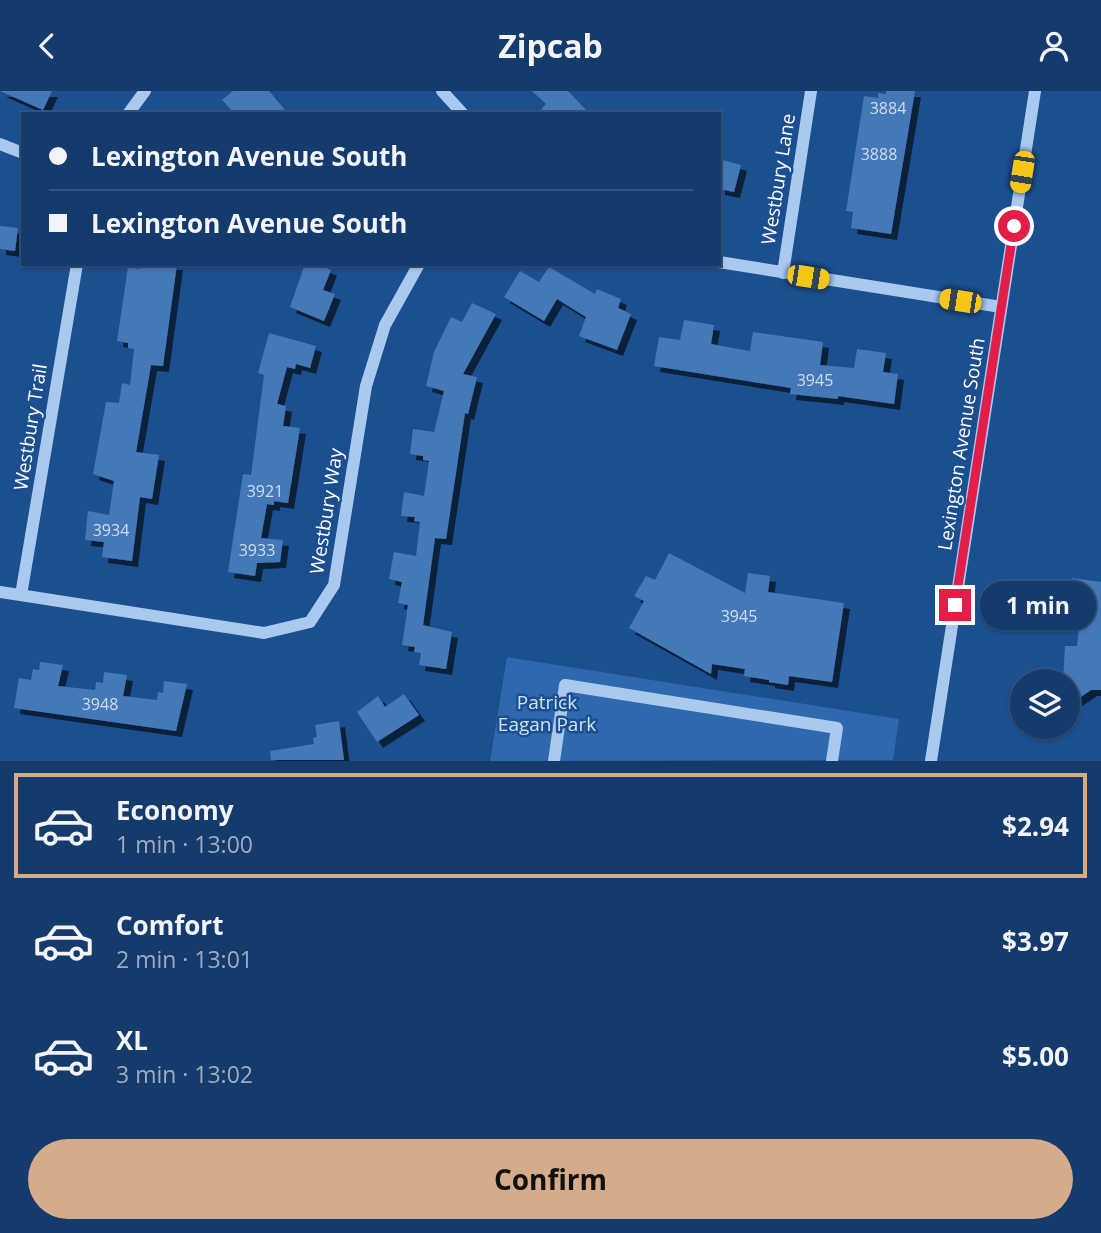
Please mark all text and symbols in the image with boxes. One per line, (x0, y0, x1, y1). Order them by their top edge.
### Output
text: Zipcab (498, 24, 603, 67)
icon: back (28, 27, 66, 65)
icon: person (1035, 27, 1073, 65)
house number: 3884 (870, 97, 906, 119)
street label: Westbury Lane (755, 112, 801, 246)
text: Lexington Avenue South (91, 138, 407, 174)
house number: 3888 (861, 143, 897, 165)
car (1009, 150, 1036, 194)
text: Lexington Avenue South (91, 205, 407, 241)
route start (998, 210, 1030, 242)
car (786, 263, 831, 291)
car (938, 287, 983, 315)
street label: Lexington Avenue South (931, 336, 991, 552)
street label: Westbury Trail (7, 362, 53, 492)
house number: 3945 (797, 369, 833, 391)
street label: Westbury Way (303, 446, 349, 576)
house number: 3921 (247, 480, 283, 502)
house number: 3934 (93, 519, 129, 541)
house number: 3933 (239, 539, 275, 561)
callout: 1 min (979, 581, 1095, 629)
route end (939, 589, 971, 621)
text: 1 min (1006, 589, 1070, 621)
house number: 3945 (721, 605, 757, 627)
map controls (1010, 669, 1080, 739)
button: layers (1010, 669, 1080, 739)
park label: Patrick Eagan Park (498, 689, 596, 737)
house number: 3948 (82, 693, 118, 715)
text: Economy (116, 792, 234, 828)
icon: car (32, 794, 95, 857)
text: $2.94 (1002, 808, 1069, 844)
text: 1 min · 13:00 (116, 828, 253, 860)
text: Comfort (116, 907, 223, 943)
icon: car (32, 909, 95, 972)
text: $3.97 (1002, 923, 1069, 959)
text: 2 min · 13:01 (116, 943, 253, 975)
text: XL (116, 1022, 148, 1058)
icon: car (32, 1024, 95, 1087)
text: $5.00 (1002, 1038, 1069, 1074)
text: 3 min · 13:02 (116, 1058, 253, 1090)
button: Confirm (28, 1139, 1073, 1219)

